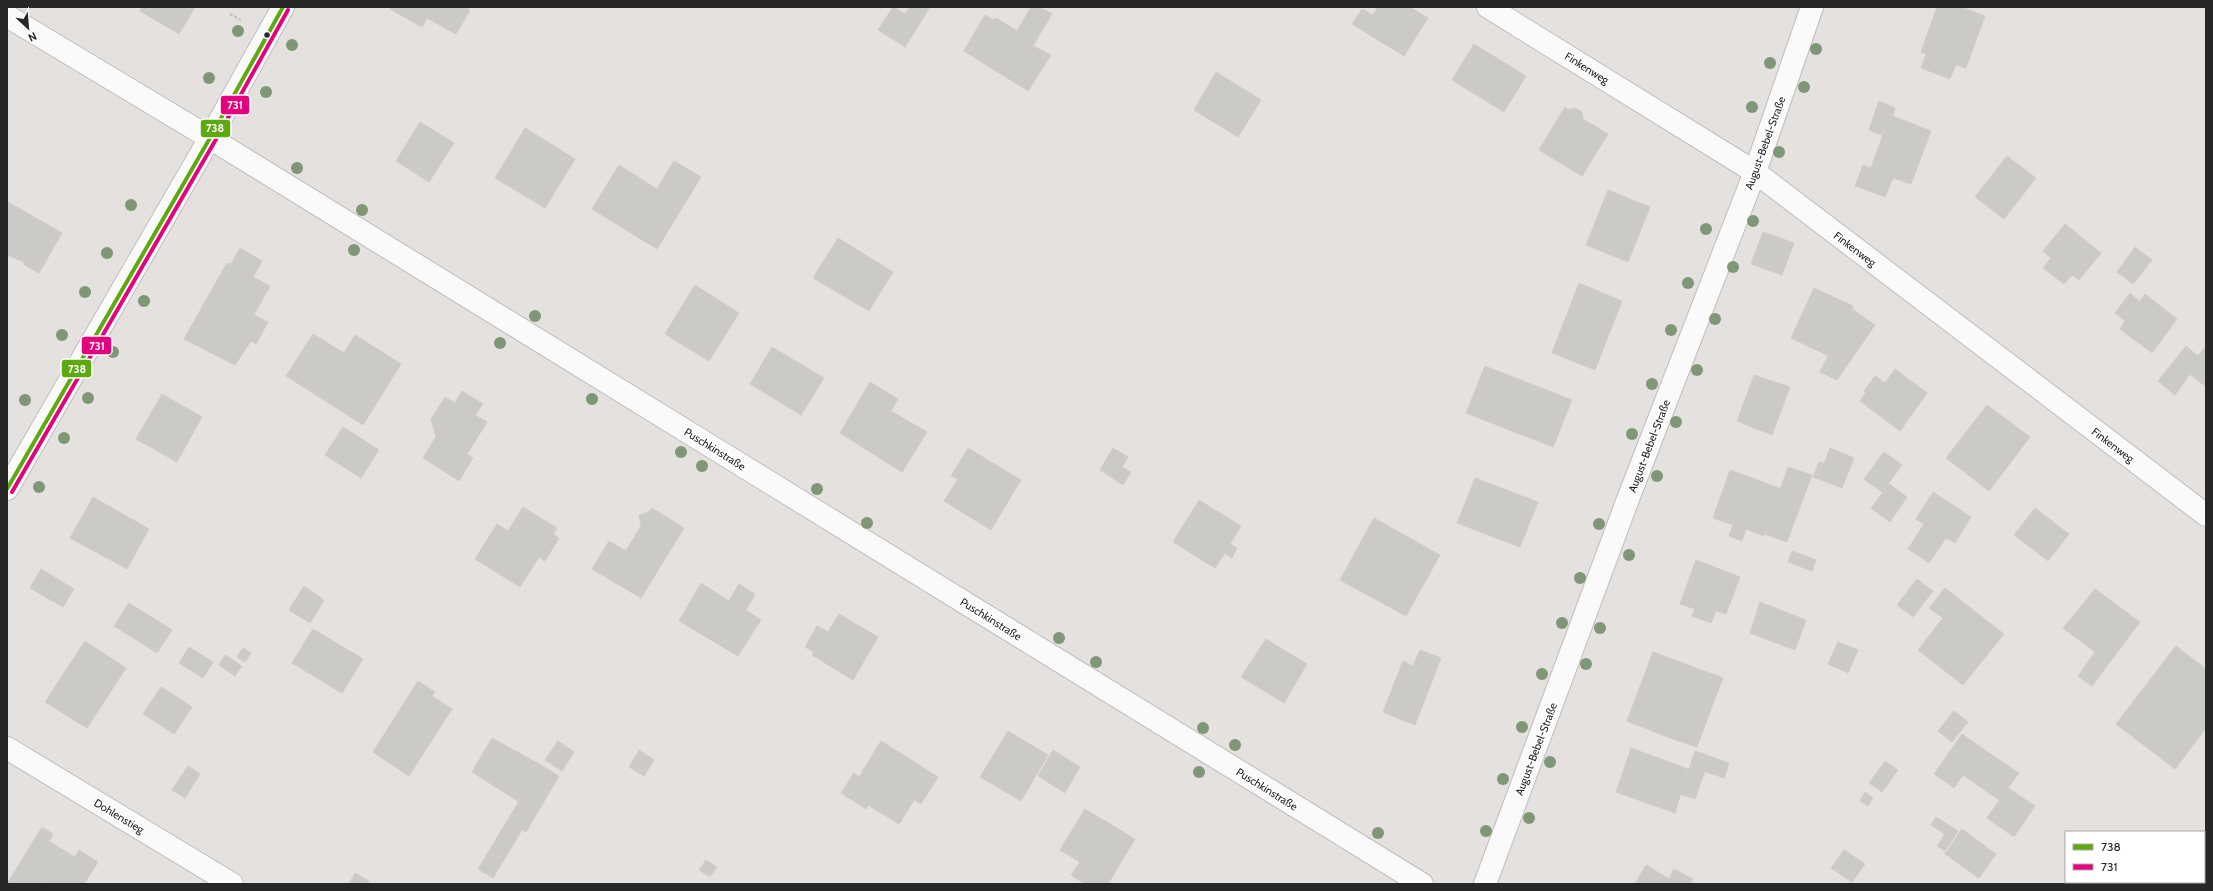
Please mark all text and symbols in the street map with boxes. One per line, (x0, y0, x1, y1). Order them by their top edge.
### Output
north arrow (8, 8, 48, 48)
text: N (26, 29, 39, 45)
unlabelled marker (262, 30, 272, 40)
street label: Finkenweg (1562, 49, 1612, 87)
street label: August-Bebel-Straße (1742, 94, 1788, 192)
line badge: 731 (220, 95, 250, 115)
text: 731 (227, 98, 243, 112)
line badge: 738 (200, 119, 231, 138)
text: 738 (206, 121, 224, 135)
street label: Finkenweg (1831, 228, 1879, 270)
line badge: 731 (81, 336, 112, 355)
text: 731 (89, 339, 105, 353)
line badge: 738 (61, 359, 92, 378)
text: 738 (68, 362, 86, 376)
street label: August-Bebel-Straße (1625, 397, 1673, 494)
street label: Finkenweg (2089, 424, 2137, 466)
street label: Puschkinstraße (682, 425, 749, 474)
street label: Puschkinstraße (958, 595, 1025, 644)
street label: August-Bebel-Straße (1512, 700, 1560, 797)
street label: Puschkinstraße (1234, 765, 1301, 814)
street label: Dohlenstieg (91, 796, 147, 837)
legend (2065, 831, 2205, 883)
text: 738 (2101, 839, 2121, 854)
text: 731 (2101, 859, 2117, 874)

